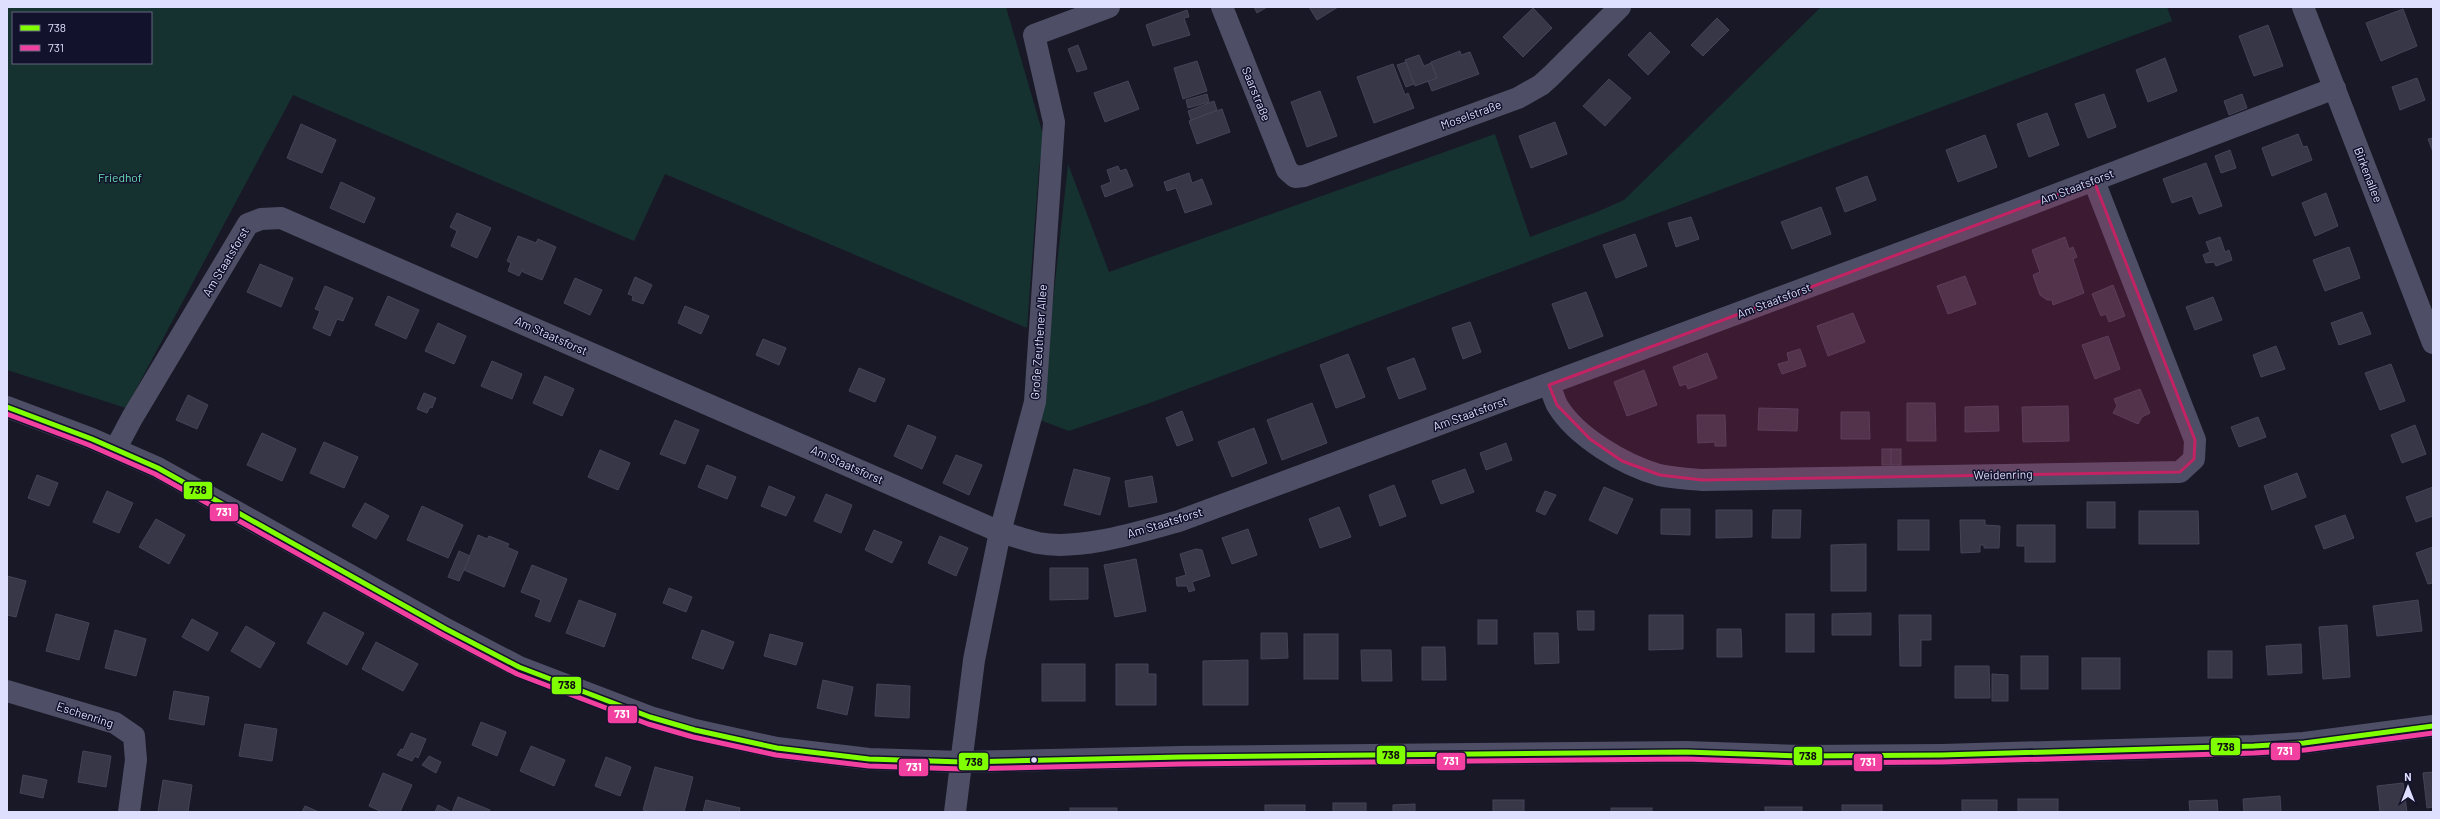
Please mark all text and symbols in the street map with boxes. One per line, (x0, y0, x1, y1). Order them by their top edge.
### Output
legend (12, 12, 152, 64)
text: 738 (48, 20, 66, 34)
text: 731 (48, 40, 64, 54)
street label: Saarstraße (1240, 64, 1274, 123)
street label: Moselstraße (1438, 97, 1503, 132)
street label: Birkenallee (2352, 145, 2386, 204)
street label: Am Staatsforst (2038, 166, 2116, 207)
park label: Friedhof (98, 170, 142, 184)
street label: Am Staatsforst (199, 224, 251, 299)
street label: Am Staatsforst (1735, 280, 1813, 321)
street label: Große Zeuthener Allee (1027, 284, 1049, 400)
street label: Am Staatsforst (513, 313, 590, 357)
street label: Am Staatsforst (1431, 393, 1509, 433)
street label: Am Staatsforst (809, 442, 886, 486)
street label: Weidenring (1973, 466, 2033, 482)
line badge: 738 (183, 481, 213, 500)
text: 738 (189, 483, 207, 496)
line badge: 731 (209, 503, 239, 522)
street label: Am Staatsforst (1125, 504, 1204, 540)
text: 731 (216, 505, 232, 518)
line badge: 738 (551, 676, 582, 695)
text: 738 (558, 678, 576, 691)
street label: Eschenring (55, 698, 115, 730)
line badge: 731 (607, 705, 638, 724)
text: 731 (614, 707, 630, 720)
line badge: 738 (2210, 737, 2241, 756)
text: 738 (2217, 740, 2235, 753)
line badge: 731 (2270, 742, 2301, 761)
text: 731 (2277, 744, 2293, 757)
line badge: 738 (1376, 745, 1406, 765)
line badge: 738 (1793, 746, 1823, 766)
text: 738 (1382, 748, 1400, 761)
text: 738 (1799, 749, 1817, 762)
line badge: 738 (958, 752, 989, 771)
line badge: 731 (1436, 752, 1466, 771)
line badge: 731 (1853, 753, 1883, 772)
text: 731 (1443, 754, 1459, 767)
text: 738 (965, 755, 983, 768)
unlabelled marker (1029, 755, 1039, 765)
text: 731 (1860, 755, 1876, 768)
line badge: 731 (898, 758, 929, 777)
text: 731 (906, 760, 922, 773)
north arrow (2388, 767, 2428, 807)
text: N (2404, 770, 2412, 783)

